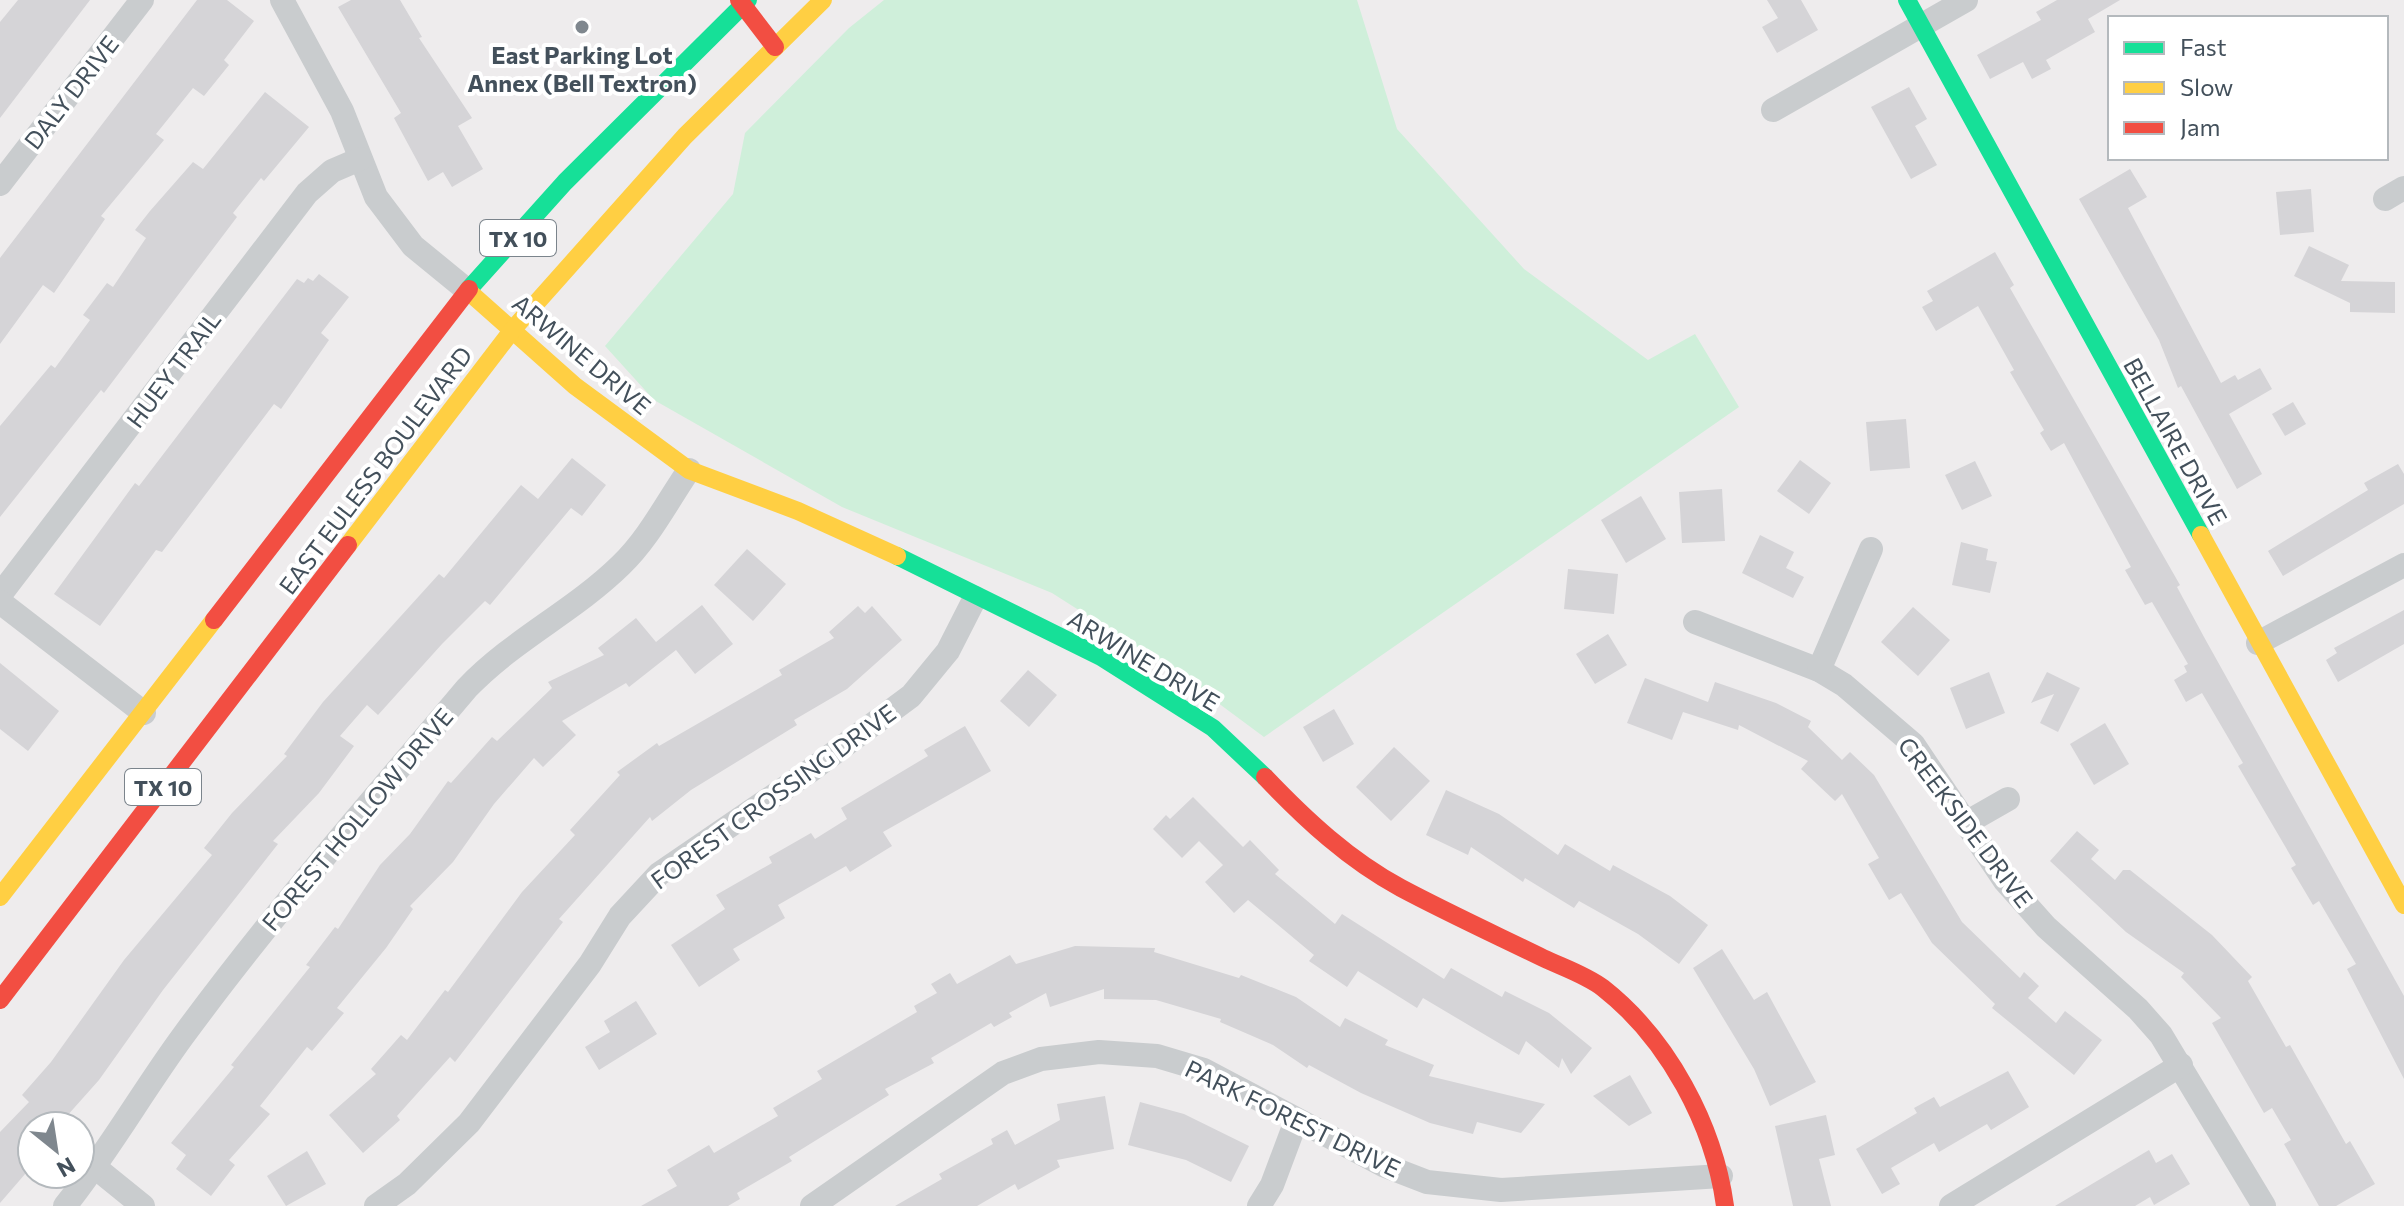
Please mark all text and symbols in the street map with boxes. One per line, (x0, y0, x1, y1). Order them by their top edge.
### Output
legend (2108, 16, 2388, 160)
marker: East Parking Lot Annex (Bell Textron) (573, 18, 591, 36)
street label: DALY DRIVE (18, 29, 124, 155)
text: Fast (2180, 32, 2227, 61)
place label: East Parking Lot Annex (Bell Textron) (467, 40, 697, 97)
text: Slow (2180, 72, 2233, 101)
text: Jam (2180, 112, 2220, 141)
road number: TX 10 (480, 220, 556, 256)
street label: ARWINE DRIVE (507, 288, 657, 420)
street label: HUEY TRAIL (120, 305, 226, 433)
street label: EAST EULESS BOULEVARD (272, 340, 478, 600)
street label: BELLAIRE DRIVE (2118, 352, 2234, 530)
street label: ARWINE DRIVE (1063, 603, 1225, 717)
street label: FOREST CROSSING DRIVE (645, 697, 901, 895)
street label: FOREST HOLLOW DRIVE (255, 702, 459, 936)
street label: CREEKSIDE DRIVE (1893, 731, 2039, 913)
road number: TX 10 (125, 769, 201, 805)
street label: PARK FOREST DRIVE (1181, 1053, 1405, 1183)
north arrow (16, 1110, 96, 1190)
text: N (52, 1152, 80, 1184)

